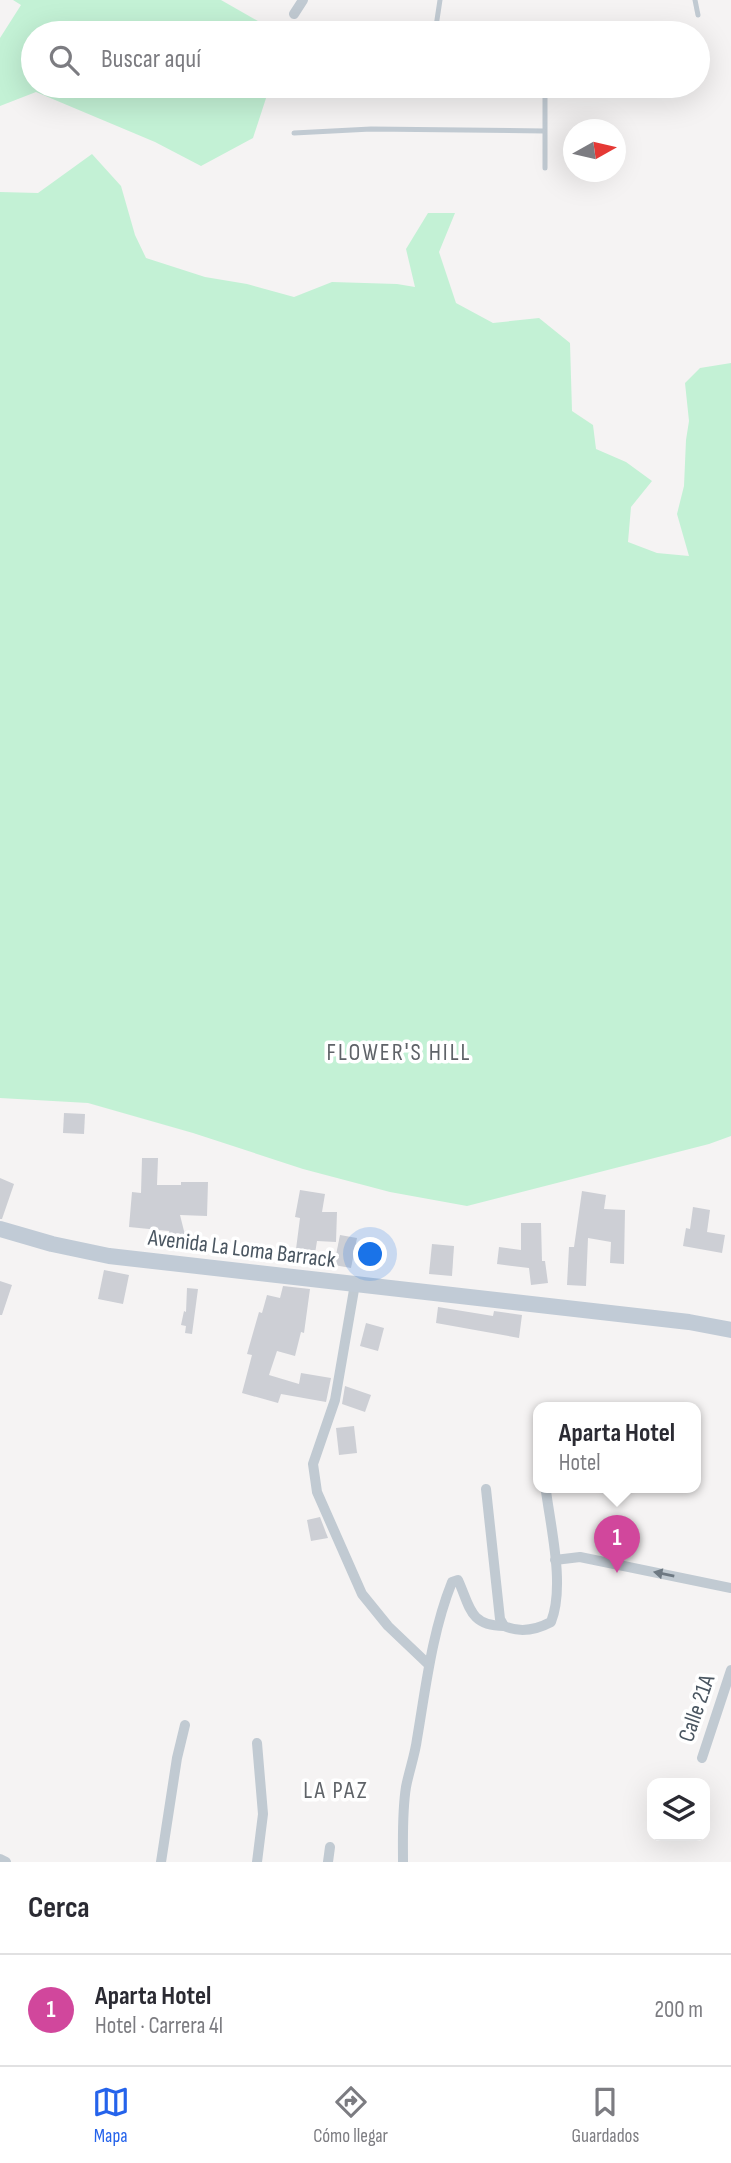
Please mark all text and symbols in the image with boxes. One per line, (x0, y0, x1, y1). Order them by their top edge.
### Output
search box (21, 21, 710, 98)
icon: search (45, 41, 83, 79)
text: Buscar aquí (101, 44, 201, 75)
north arrow (563, 119, 626, 182)
district label: FLOWER'S HILL (327, 1038, 471, 1067)
street label: Avenida La Loma Barrack (146, 1223, 337, 1274)
your location (353, 1237, 387, 1271)
popup (533, 1402, 701, 1493)
text: Aparta Hotel (559, 1418, 675, 1449)
text: Hotel (559, 1449, 600, 1477)
pin: 1 (594, 1515, 640, 1573)
one-way arrow (653, 1569, 675, 1580)
street label: Calle 21A (673, 1671, 721, 1745)
district label: LA PAZ (303, 1776, 369, 1805)
map controls (647, 1778, 710, 1841)
button: layers (647, 1778, 710, 1841)
text: Cerca (28, 1890, 90, 1926)
text: Aparta Hotel (95, 1981, 211, 2012)
text: 1 (46, 1996, 56, 2024)
text: 200 m (655, 1996, 703, 2024)
text: Hotel · Carrera 4I (95, 2012, 223, 2040)
tab: Mapa (92, 2083, 130, 2148)
tab: Cómo llegar (313, 2083, 388, 2148)
tab: Guardados (571, 2083, 639, 2148)

